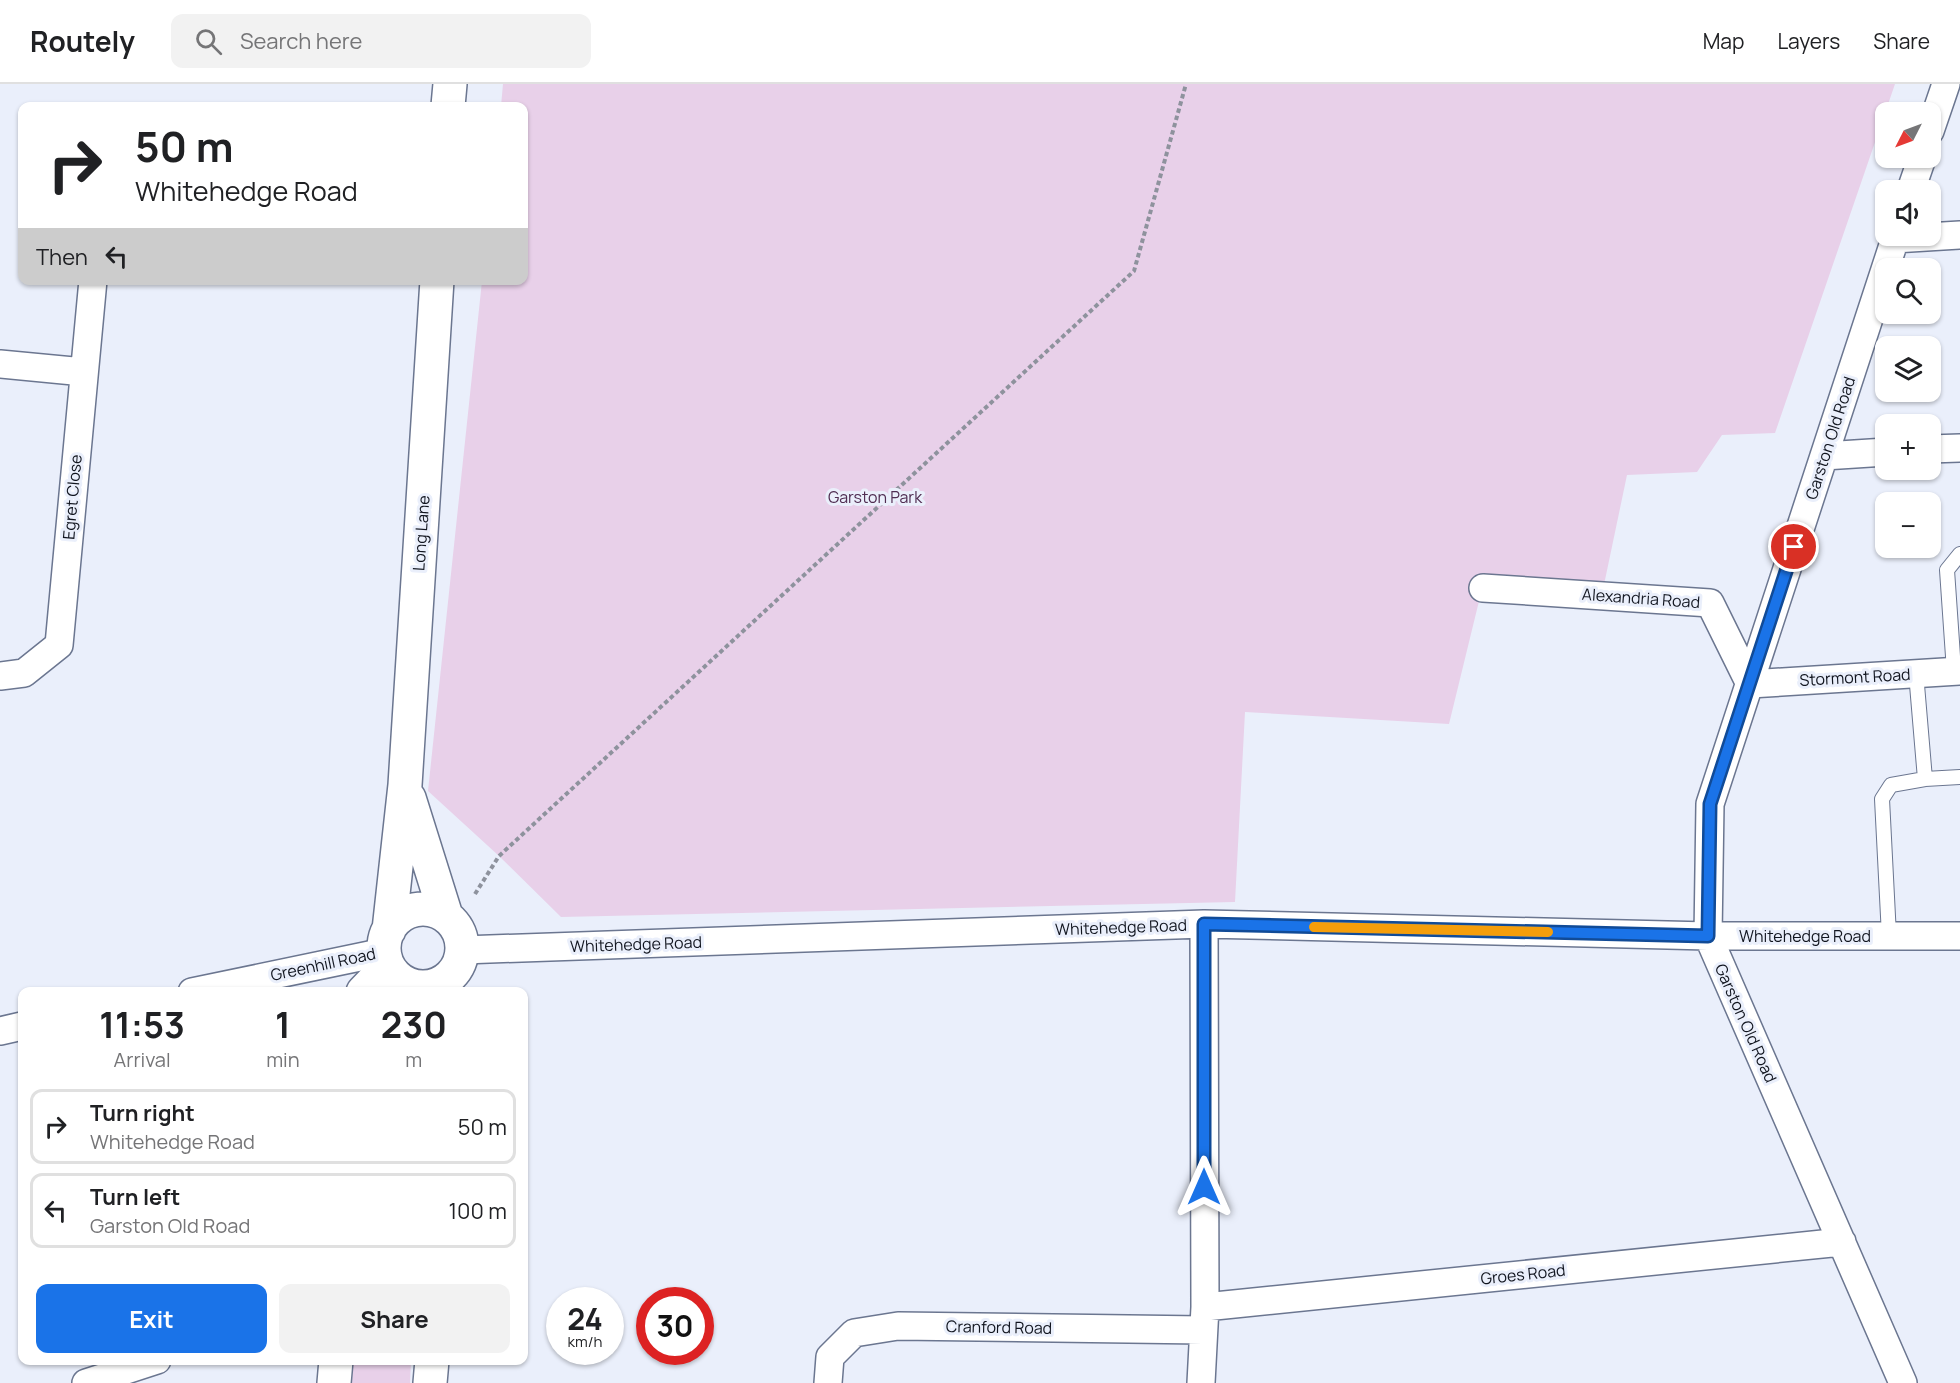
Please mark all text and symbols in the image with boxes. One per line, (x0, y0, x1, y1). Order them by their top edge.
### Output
search box (171, 14, 591, 68)
text: Routely (30, 22, 135, 60)
icon: search (192, 25, 225, 58)
text: Search here (240, 26, 362, 56)
text: Map (1703, 27, 1744, 55)
text: Layers (1777, 27, 1840, 55)
text: Share (1873, 27, 1930, 55)
north arrow (1875, 102, 1941, 168)
map controls (1875, 102, 1941, 558)
text: 50 m (135, 117, 233, 175)
icon: right (36, 126, 114, 204)
text: Whitehedge Road (135, 172, 358, 209)
button: sound (1875, 180, 1941, 246)
icon: left (100, 240, 133, 273)
text: Then (36, 242, 88, 272)
button: search (1875, 258, 1941, 324)
button: layers (1875, 336, 1941, 402)
street label: Garston Old Road (1800, 374, 1860, 502)
button: + (1875, 414, 1941, 480)
street label: Egret Close (57, 453, 87, 541)
park label: Garston Park (828, 486, 923, 508)
button: − (1875, 492, 1941, 558)
street label: Long Lane (407, 494, 435, 572)
pin (1768, 521, 1819, 572)
icon: arrive (1777, 530, 1810, 563)
street label: Alexandria Road (1581, 583, 1701, 613)
street label: Stormont Road (1799, 663, 1911, 691)
street label: Whitehedge Road (1055, 914, 1187, 940)
street label: Whitehedge Road (1739, 925, 1871, 947)
street label: Whitehedge Road (570, 931, 702, 957)
street label: Greenhill Road (269, 942, 377, 986)
street label: Garston Old Road (1710, 960, 1782, 1086)
text: 11:53 (99, 1000, 185, 1049)
text: 1 (275, 1000, 291, 1049)
text: 230 (381, 1000, 447, 1049)
text: Arrival (114, 1046, 171, 1073)
text: min (266, 1046, 300, 1073)
text: m (405, 1046, 422, 1073)
text: Turn right (90, 1098, 195, 1128)
icon: right (39, 1110, 72, 1143)
text: 50 m (458, 1112, 507, 1142)
text: Whitehedge Road (90, 1128, 255, 1155)
position arrow (1172, 1155, 1236, 1219)
text: Turn left (90, 1182, 180, 1212)
icon: left (39, 1194, 72, 1227)
text: 100 m (449, 1196, 507, 1226)
text: Garston Old Road (90, 1212, 250, 1239)
street label: Groes Road (1479, 1259, 1567, 1289)
button: Exit (36, 1284, 267, 1353)
button: Share (279, 1284, 510, 1353)
speed limit sign: 30 (636, 1287, 714, 1365)
text: 24 (567, 1298, 603, 1339)
street label: Cranford Road (946, 1315, 1052, 1339)
text: km/h (568, 1331, 602, 1352)

